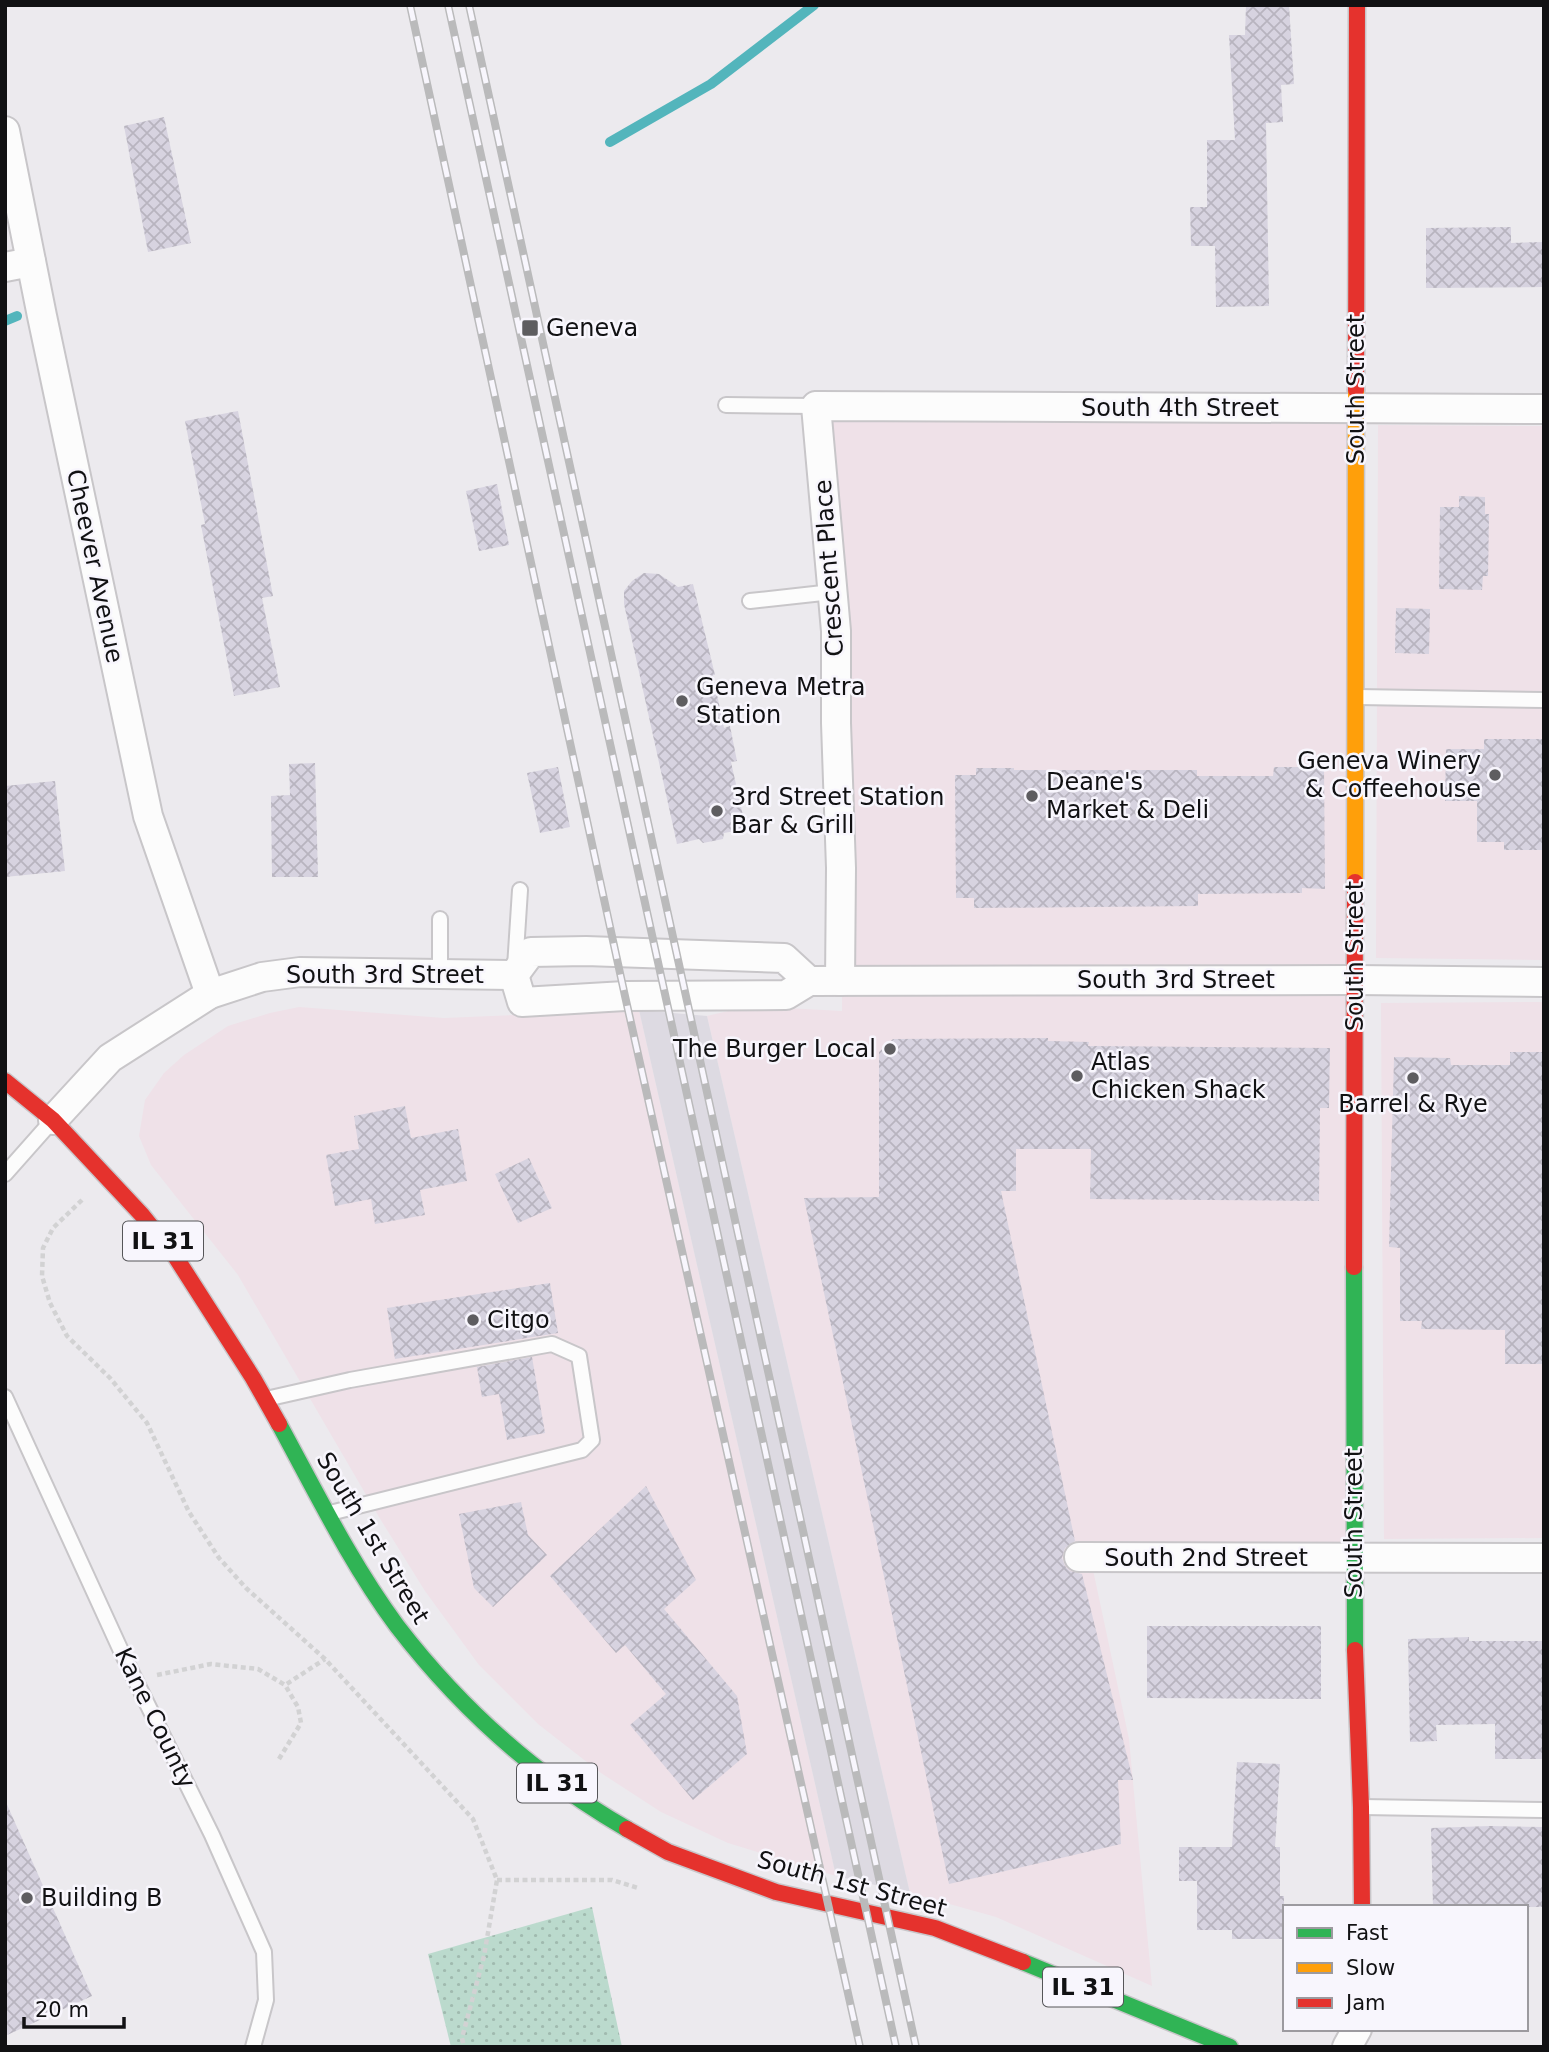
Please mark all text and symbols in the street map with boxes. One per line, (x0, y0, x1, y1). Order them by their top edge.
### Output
place label: Geneva (546, 314, 638, 342)
street label: South Street (1342, 314, 1370, 464)
marker: Geneva (520, 318, 540, 338)
street label: South 4th Street (1081, 394, 1279, 422)
street label: Cheever Avenue (61, 467, 129, 665)
street label: Crescent Place (809, 479, 849, 657)
place label: Geneva Metra Station (696, 673, 865, 729)
marker: Geneva Metra Station (674, 693, 690, 709)
place label: Geneva Winery & Coffeehouse (1297, 747, 1481, 803)
marker: Geneva Winery & Coffeehouse (1487, 767, 1503, 783)
place label: Deane's Market & Deli (1046, 768, 1209, 824)
place label: 3rd Street Station Bar & Grill (731, 783, 944, 839)
marker: Deane's Market & Deli (1024, 788, 1040, 804)
marker: 3rd Street Station Bar & Grill (709, 803, 725, 819)
street label: South Street (1341, 881, 1369, 1031)
street label: South 3rd Street (286, 961, 484, 989)
street label: South 3rd Street (1077, 966, 1275, 994)
place label: The Burger Local (672, 1035, 876, 1063)
marker: The Burger Local (882, 1041, 898, 1057)
place label: Atlas Chicken Shack (1091, 1048, 1266, 1104)
marker: Atlas Chicken Shack (1069, 1068, 1085, 1084)
marker: Barrel & Rye (1405, 1070, 1421, 1086)
place label: Barrel & Rye (1338, 1090, 1488, 1118)
road number: IL 31 (123, 1222, 203, 1260)
place label: Citgo (487, 1306, 550, 1334)
marker: Citgo (465, 1312, 481, 1328)
street label: South 1st Street (311, 1447, 435, 1629)
street label: South Street (1340, 1448, 1368, 1598)
street label: South 2nd Street (1104, 1544, 1308, 1572)
street label: Kane County (109, 1643, 201, 1793)
road number: IL 31 (517, 1764, 597, 1802)
street label: South 1st Street (754, 1845, 950, 1923)
place label: Building B (41, 1884, 162, 1912)
marker: Building B (19, 1890, 35, 1906)
legend (1283, 1905, 1528, 2031)
text: Fast (1346, 1921, 1388, 1945)
text: Slow (1346, 1956, 1395, 1980)
road number: IL 31 (1043, 1968, 1123, 2006)
scale bar (24, 1986, 124, 2030)
text: Jam (1344, 1991, 1386, 2015)
text: 20 m (35, 1998, 89, 2022)

